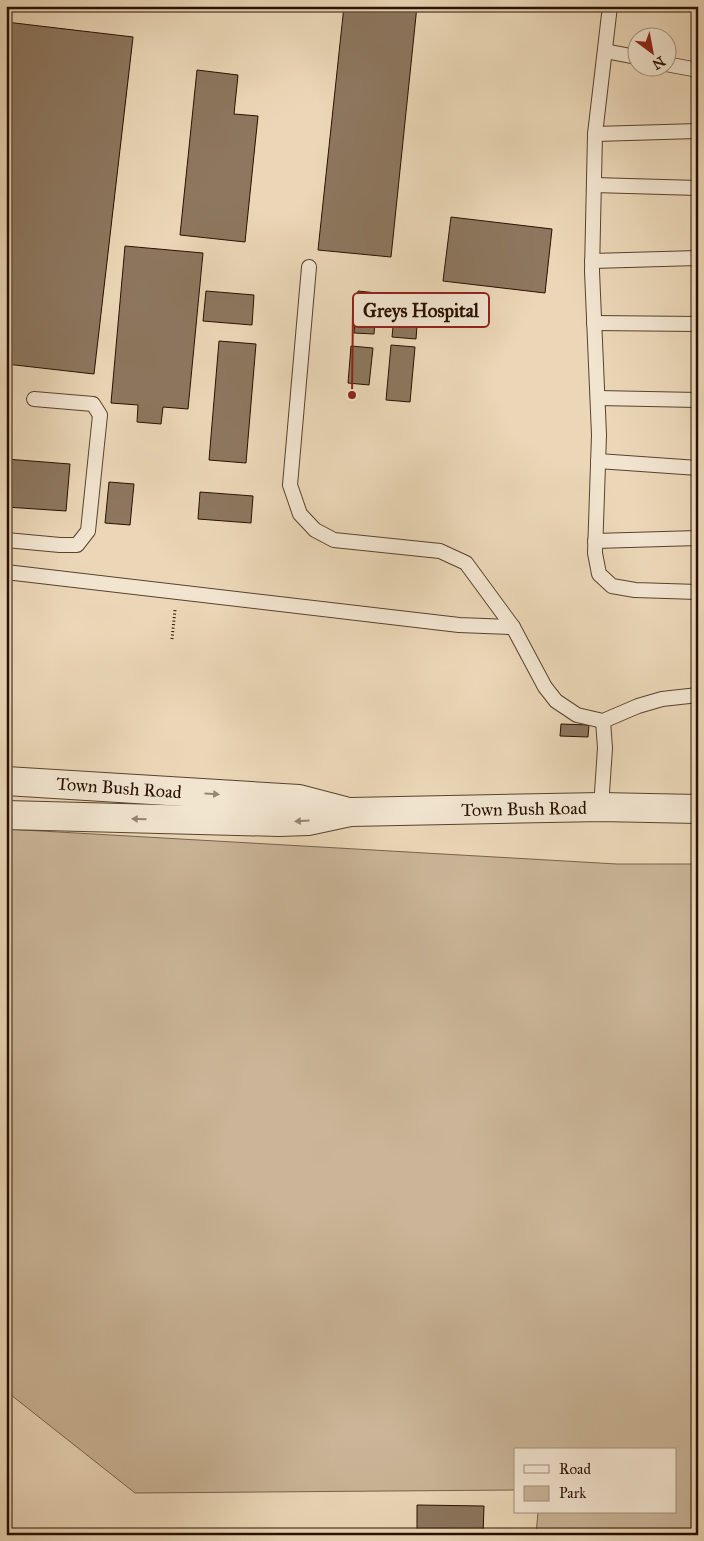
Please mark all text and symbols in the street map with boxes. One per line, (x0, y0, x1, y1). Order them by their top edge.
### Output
north arrow (626, 28, 676, 78)
text: N (649, 52, 668, 73)
callout: Greys Hospital (353, 293, 489, 327)
text: Greys Hospital (363, 299, 480, 323)
street label: Town Bush Road (56, 773, 182, 803)
one-way arrow (204, 790, 220, 798)
street label: Town Bush Road (461, 797, 587, 821)
one-way arrow (131, 815, 147, 823)
one-way arrow (294, 818, 310, 826)
legend (514, 1448, 676, 1514)
text: Road (559, 1460, 591, 1478)
text: Park (559, 1484, 586, 1502)

